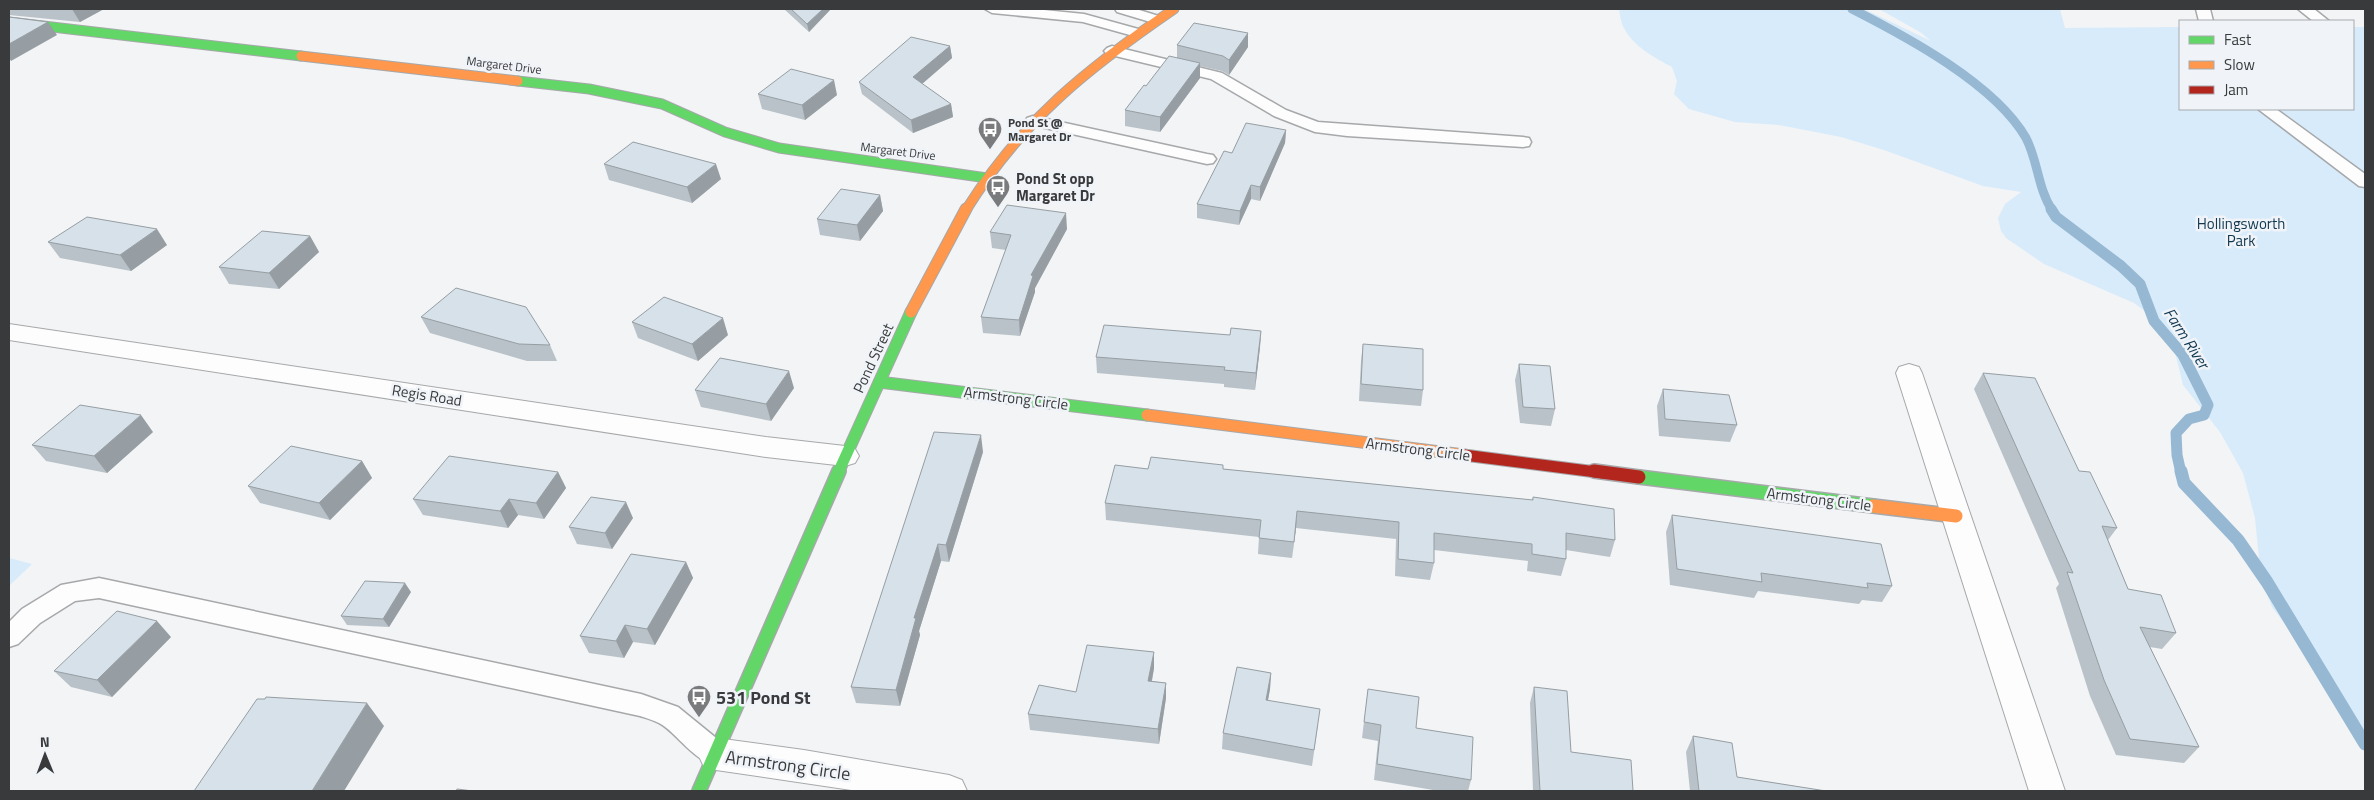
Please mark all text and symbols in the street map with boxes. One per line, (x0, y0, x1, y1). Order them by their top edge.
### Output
legend (2179, 20, 2354, 110)
text: Fast (2224, 28, 2252, 51)
street label: Margaret Drive (465, 51, 543, 79)
text: Slow (2224, 53, 2255, 76)
text: Jam (2224, 78, 2248, 101)
place label: Pond St @ Margaret Dr (1008, 113, 1072, 146)
bus stop icon: Pond St @ Margaret Dr (977, 116, 1003, 150)
street label: Margaret Drive (859, 137, 937, 165)
place label: Pond St opp Margaret Dr (1016, 167, 1095, 207)
bus stop icon: Pond St opp Margaret Dr (985, 174, 1011, 208)
park label: Hollingsworth Park (2197, 212, 2285, 252)
water label: Farm River (2158, 303, 2217, 375)
street label: Pond Street (847, 319, 900, 397)
street label: Regis Road (390, 378, 464, 412)
street label: Armstrong Circle (962, 380, 1070, 416)
street label: Armstrong Circle (1364, 431, 1472, 467)
street label: Armstrong Circle (1765, 481, 1873, 517)
bus stop icon: 531 Pond St (686, 684, 712, 718)
place label: 531 Pond St (716, 684, 811, 711)
north arrow (20, 730, 70, 780)
text: N (40, 731, 50, 752)
street label: Armstrong Circle (724, 743, 852, 787)

